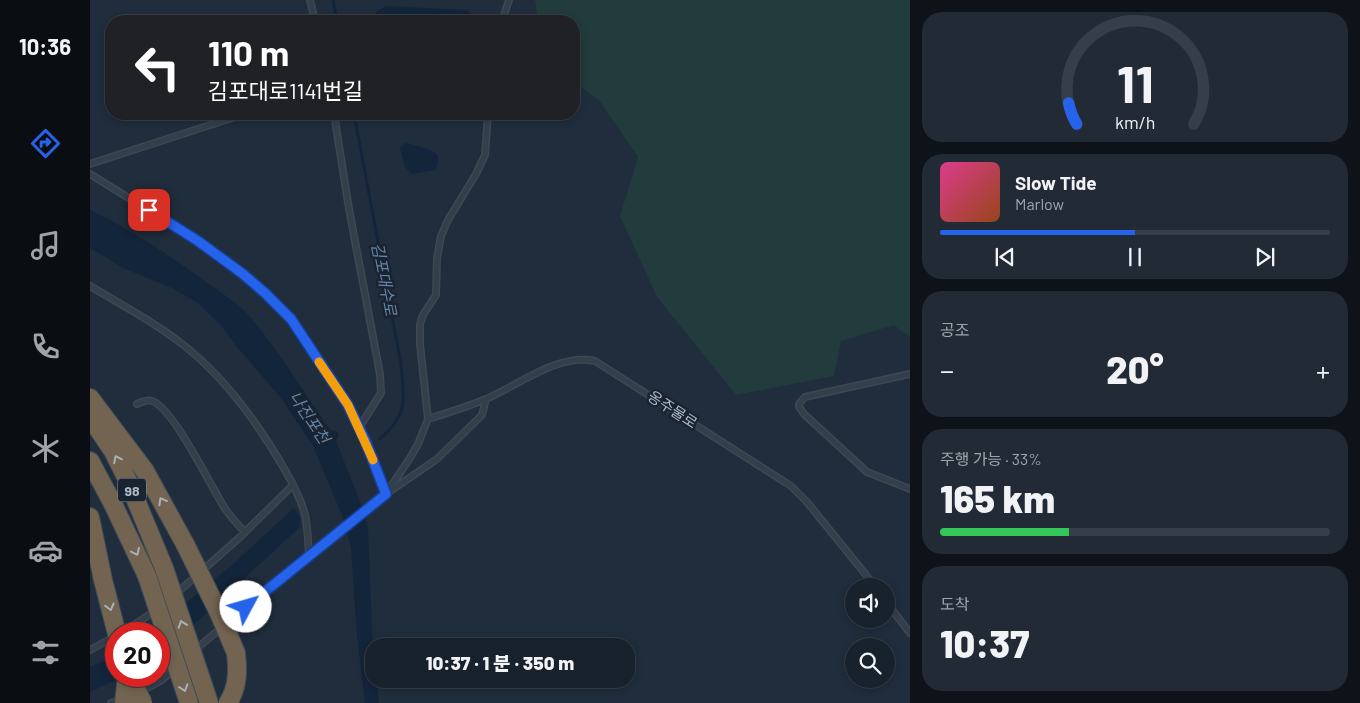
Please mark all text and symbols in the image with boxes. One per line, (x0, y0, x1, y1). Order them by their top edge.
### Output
text: 110 m (208, 31, 289, 73)
text: 10:36 (19, 33, 71, 59)
icon: left (125, 35, 190, 100)
text: 11 (1116, 51, 1154, 113)
text: 김포대로1141번길 (208, 77, 363, 103)
text: km/h (1115, 111, 1155, 133)
icon: directions (28, 126, 63, 161)
text: Slow Tide (1015, 171, 1097, 194)
pin (128, 189, 170, 231)
text: Marlow (1015, 194, 1064, 213)
icon: arrive (135, 196, 163, 224)
icon: music (28, 228, 63, 263)
water label: 김포대수로 (369, 241, 402, 318)
icon: previous (991, 243, 1019, 271)
icon: pause (1121, 243, 1149, 271)
icon: next (1251, 243, 1279, 271)
text: 공조 (940, 320, 969, 339)
icon: phone (28, 329, 63, 364)
text: 20° (1106, 346, 1164, 392)
text: − (940, 353, 954, 387)
text: + (1316, 353, 1330, 387)
street label: 옹주물로 (645, 386, 701, 432)
water label: 나진포천 (286, 387, 336, 449)
icon: climate (28, 431, 63, 466)
text: 주행 가능 · 33% (940, 449, 1042, 468)
one-way arrow (113, 455, 123, 464)
text: 165 km (940, 475, 1055, 521)
road number: 98 (118, 478, 146, 502)
one-way arrow (158, 497, 168, 506)
icon: car (28, 533, 63, 568)
one-way arrow (130, 546, 140, 555)
map controls (845, 578, 895, 688)
button: sound (845, 578, 895, 628)
position arrow (219, 580, 271, 632)
text: 도착 (940, 594, 969, 613)
one-way arrow (104, 602, 115, 611)
one-way arrow (178, 620, 188, 628)
text: 10:37 (940, 620, 1029, 666)
speed limit sign: 20 (105, 622, 170, 687)
icon: filters (28, 635, 63, 670)
button: search (845, 638, 895, 688)
text: 10:37 · 1 분 · 350 m (426, 651, 574, 674)
one-way arrow (179, 684, 189, 692)

